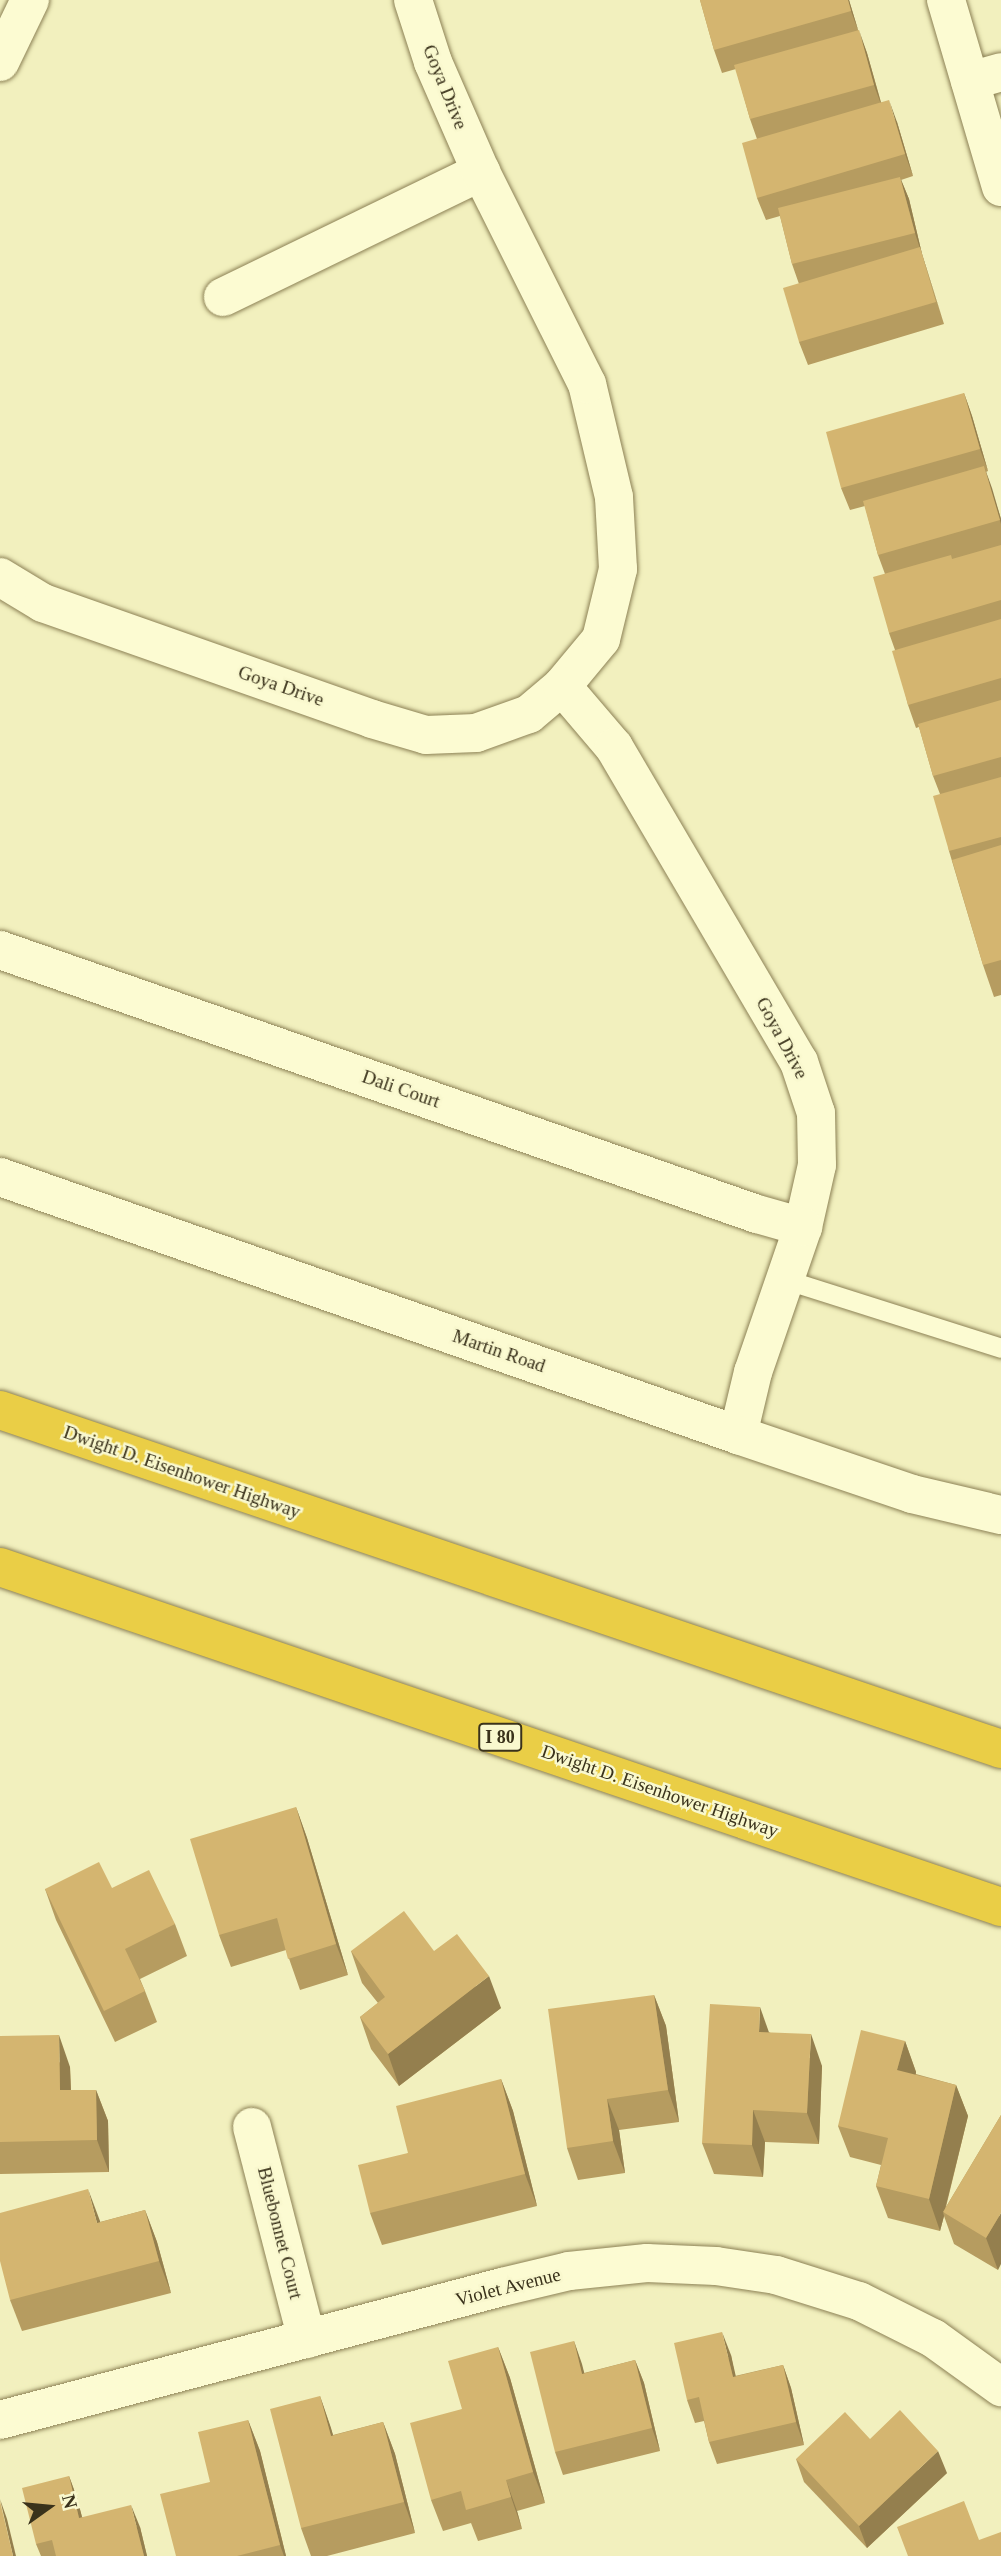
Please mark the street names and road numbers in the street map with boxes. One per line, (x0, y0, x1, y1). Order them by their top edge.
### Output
street label: Goya Drive (418, 41, 472, 133)
street label: Goya Drive (235, 661, 327, 711)
street label: Goya Drive (751, 993, 813, 1083)
street label: Dali Court (359, 1065, 443, 1113)
street label: Martin Road (450, 1325, 548, 1377)
street label: Dwight D. Eisenhower Highway (61, 1421, 303, 1523)
road number: I 80 (477, 1722, 523, 1752)
street label: Dwight D. Eisenhower Highway (539, 1740, 781, 1842)
street label: Bluebonnet Court (253, 2164, 307, 2302)
street label: Violet Avenue (452, 2263, 564, 2311)

